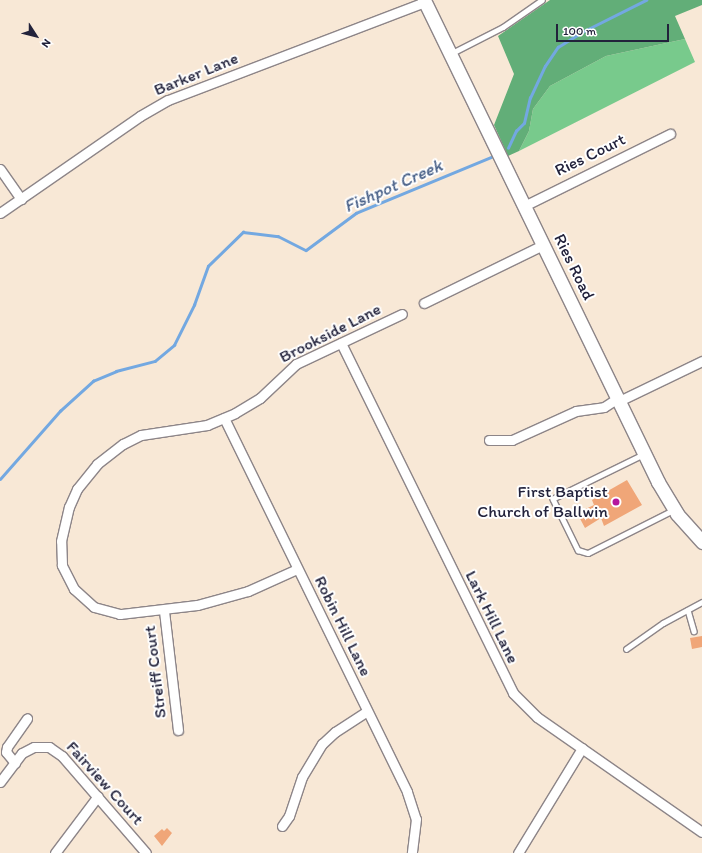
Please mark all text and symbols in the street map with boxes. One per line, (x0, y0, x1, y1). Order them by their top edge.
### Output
north arrow (16, 16, 56, 56)
scale bar (558, 16, 671, 42)
text: 100 m (563, 24, 596, 38)
text: N (39, 37, 54, 50)
street label: Barker Lane (151, 48, 241, 100)
street label: Ries Court (551, 129, 629, 181)
water label: Fishpot Creek (340, 155, 446, 217)
street label: Ries Road (549, 231, 599, 303)
street label: Brookside Lane (275, 298, 385, 368)
place label: First Baptist Church of Ballwin (477, 482, 608, 522)
marker: First Baptist Church of Ballwin (611, 497, 621, 507)
street label: Lark Hill Lane (461, 567, 523, 667)
street label: Robin Hill Lane (310, 572, 376, 680)
street label: Streiff Court (139, 625, 171, 719)
street label: Fairview Court (62, 737, 148, 829)

